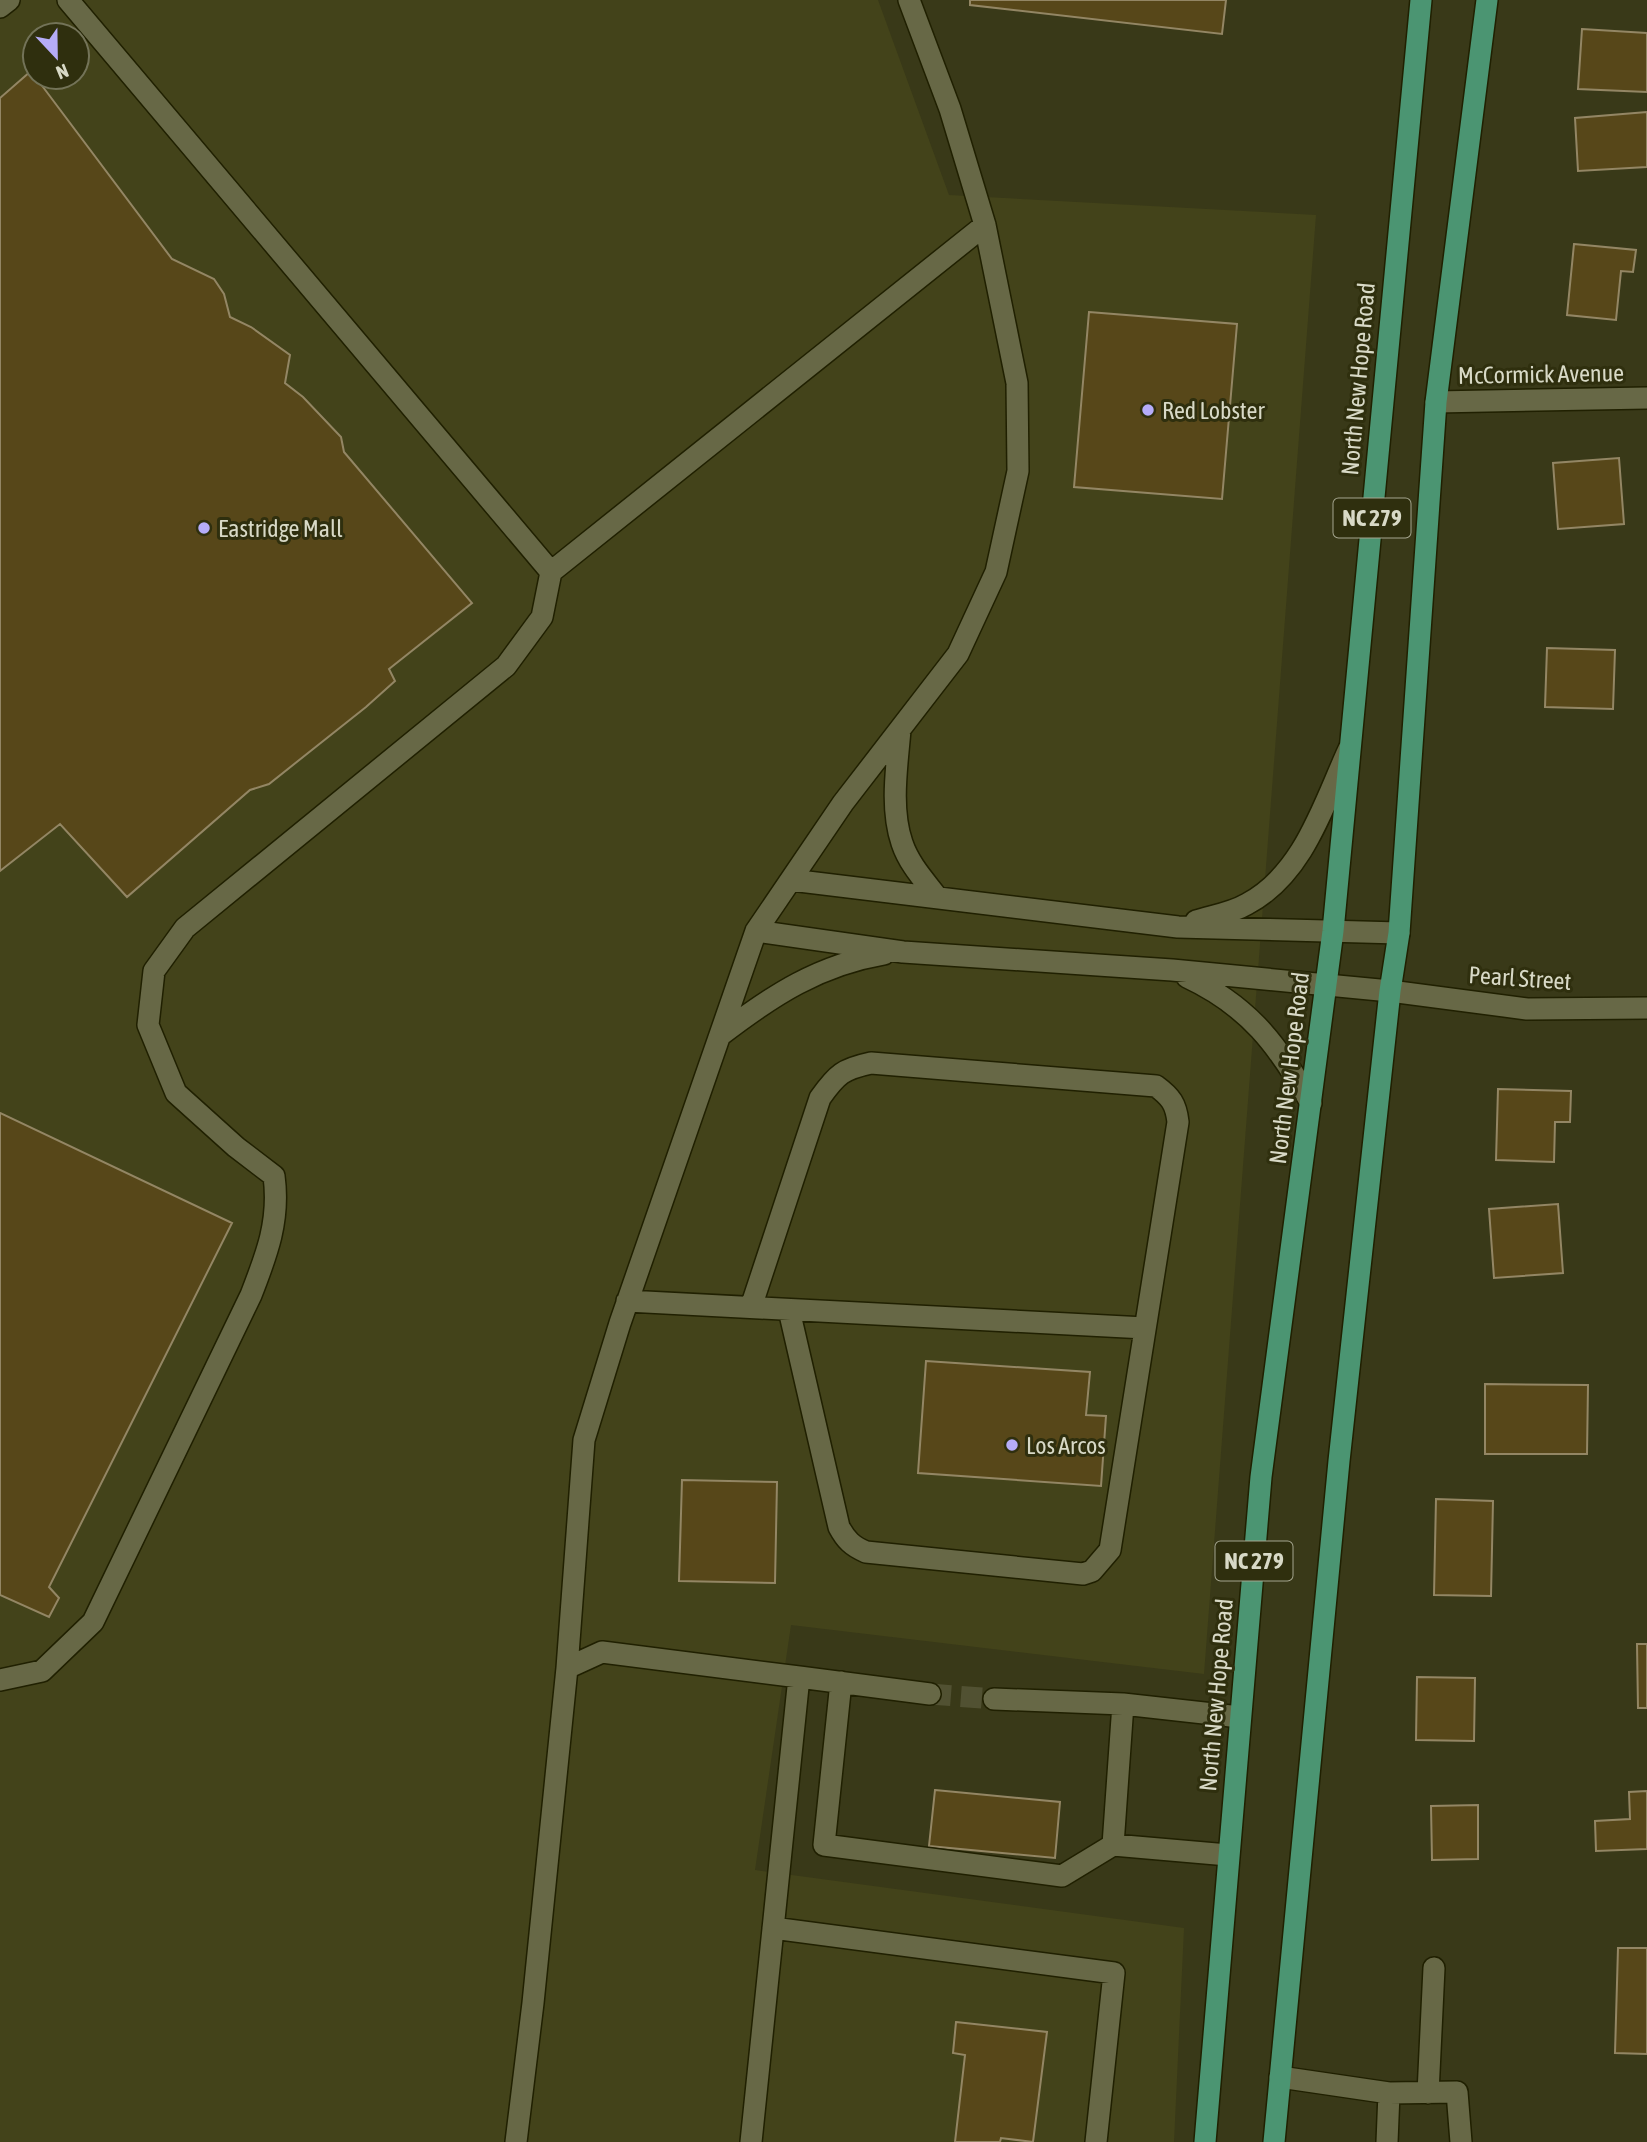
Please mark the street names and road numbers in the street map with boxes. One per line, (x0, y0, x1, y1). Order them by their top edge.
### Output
street label: North New Hope Road (1336, 282, 1380, 476)
street label: McCormick Avenue (1458, 359, 1624, 389)
road number: NC 279 (1334, 498, 1410, 538)
street label: Pearl Street (1468, 961, 1572, 995)
street label: North New Hope Road (1264, 970, 1314, 1166)
road number: NC 279 (1216, 1542, 1292, 1580)
street label: North New Hope Road (1194, 1598, 1238, 1792)

